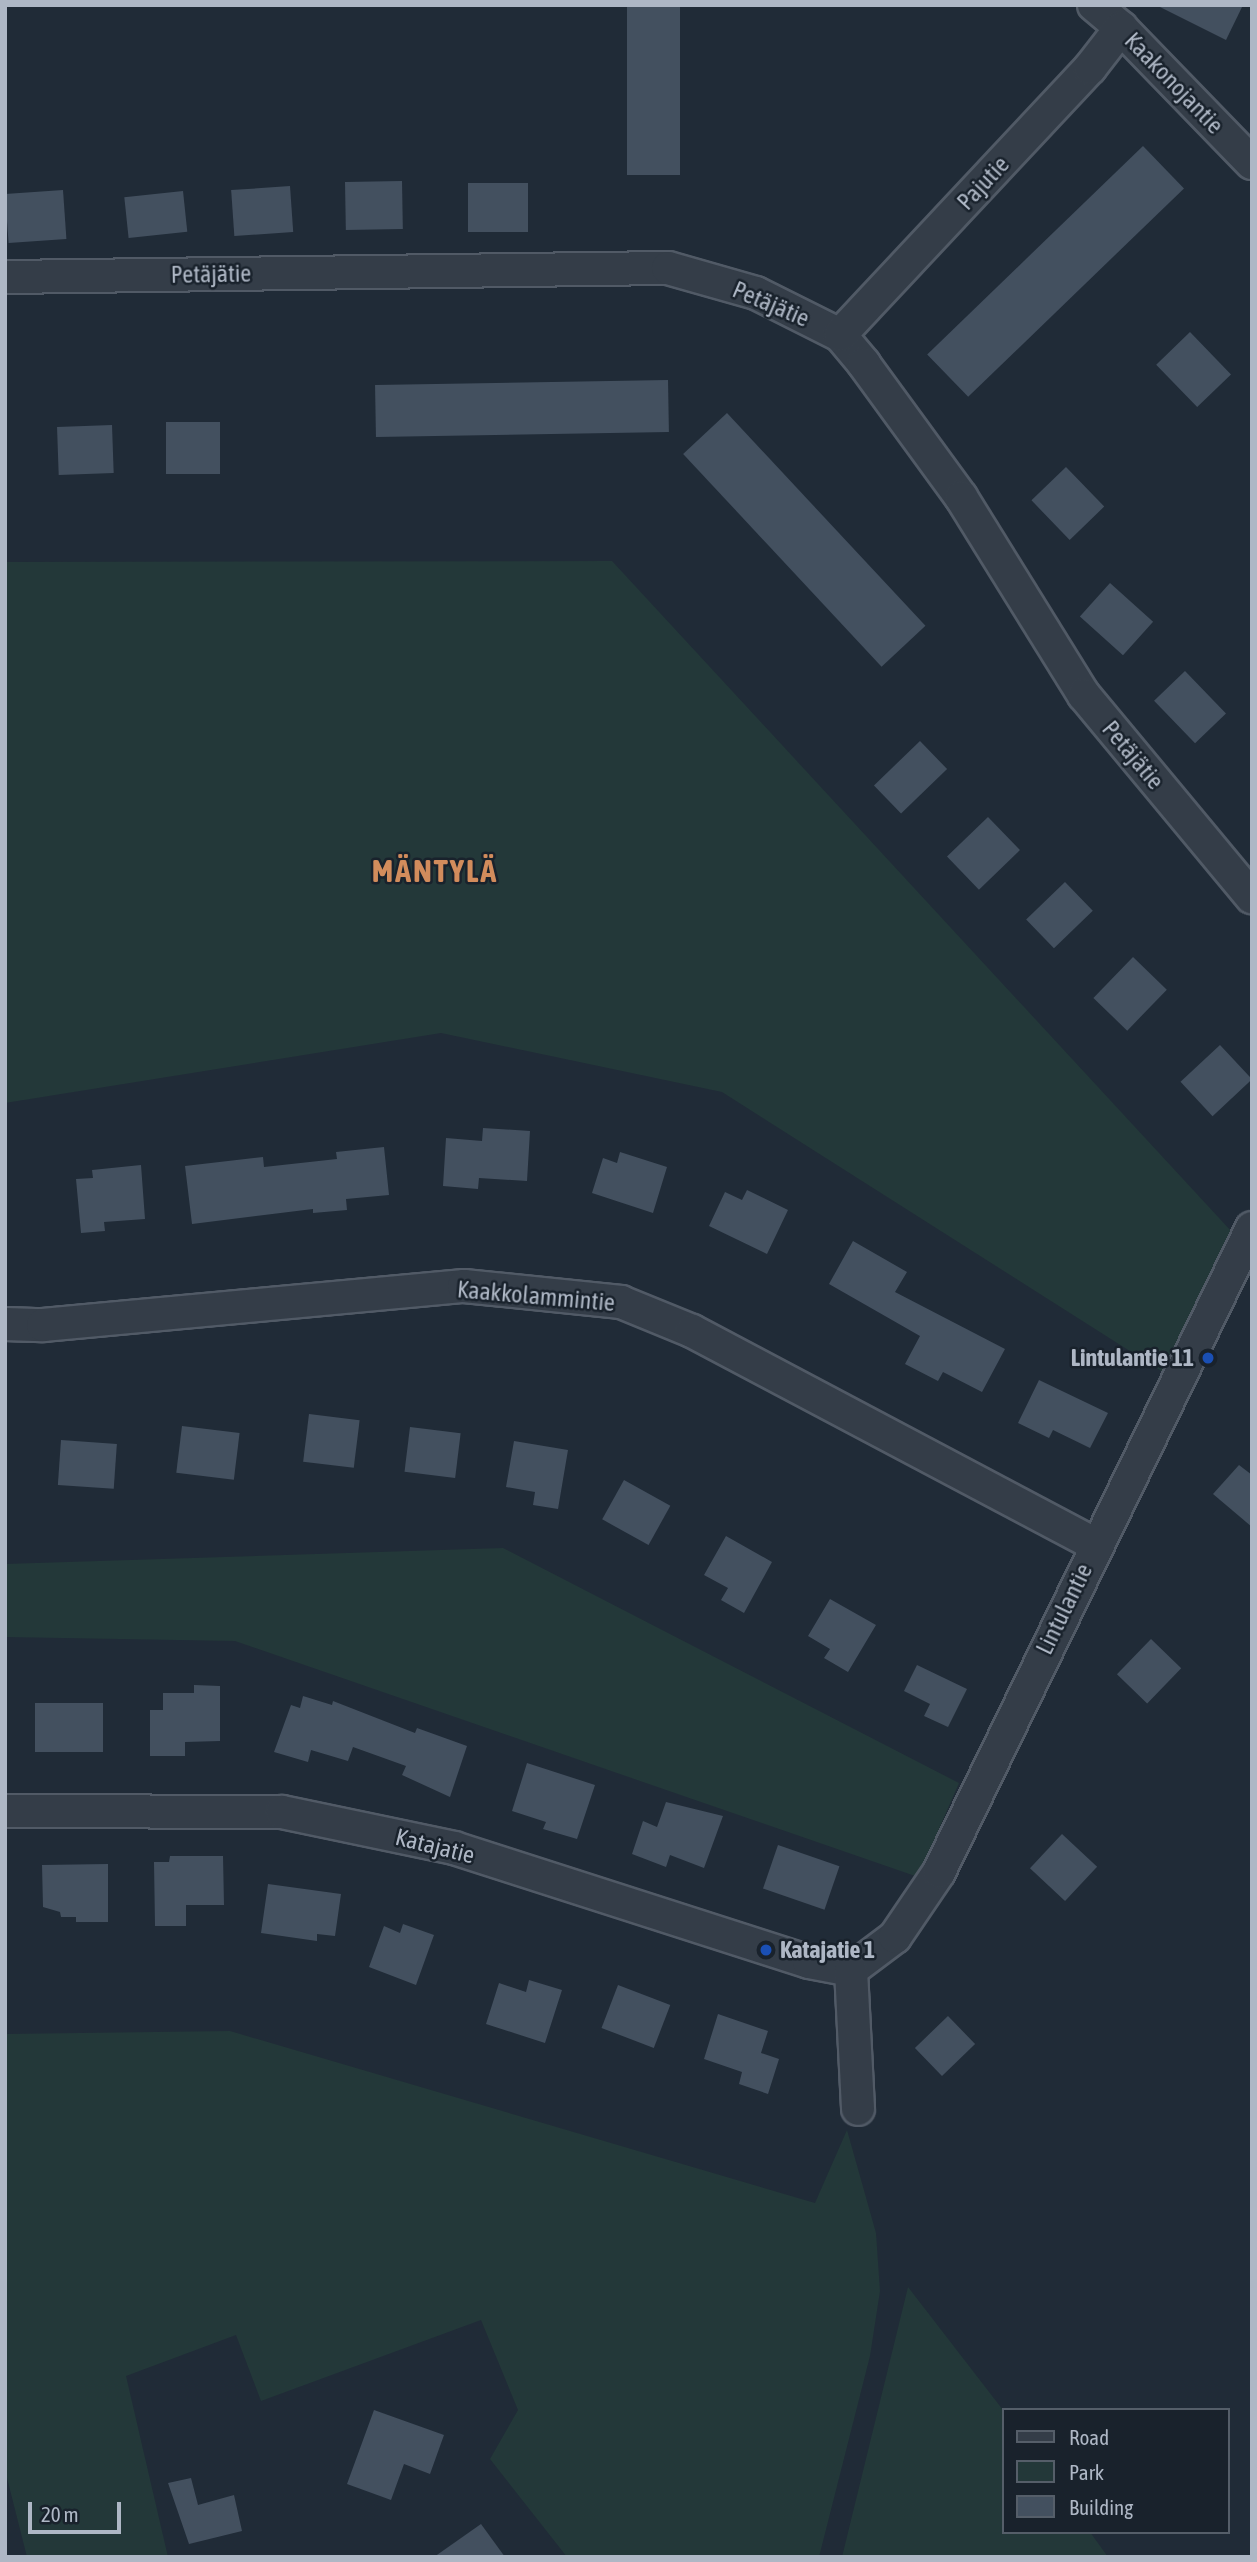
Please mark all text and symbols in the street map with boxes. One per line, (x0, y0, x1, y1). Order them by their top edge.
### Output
street label: Kaakonojantie (1119, 26, 1229, 140)
street label: Pajutie (951, 150, 1015, 216)
street label: Petäjätie (171, 259, 251, 289)
street label: Petäjätie (728, 275, 814, 333)
street label: Petäjätie (1096, 715, 1170, 795)
district label: MÄNTYLÄ (373, 852, 497, 890)
street label: Kaakkolammintie (456, 1275, 616, 1317)
place label: Lintulantie 11 (1071, 1344, 1194, 1372)
marker: Lintulantie 11 (1200, 1350, 1216, 1366)
street label: Lintulantie (1030, 1559, 1098, 1659)
street label: Katajatie (392, 1822, 478, 1870)
place label: Katajatie 1 (780, 1936, 875, 1964)
marker: Katajatie 1 (758, 1942, 774, 1958)
legend (1002, 2408, 1229, 2534)
text: Road (1069, 2425, 1109, 2449)
text: Park (1069, 2460, 1104, 2484)
scale bar (32, 2488, 124, 2532)
text: Building (1069, 2495, 1133, 2519)
text: 20 m (41, 2502, 79, 2526)

